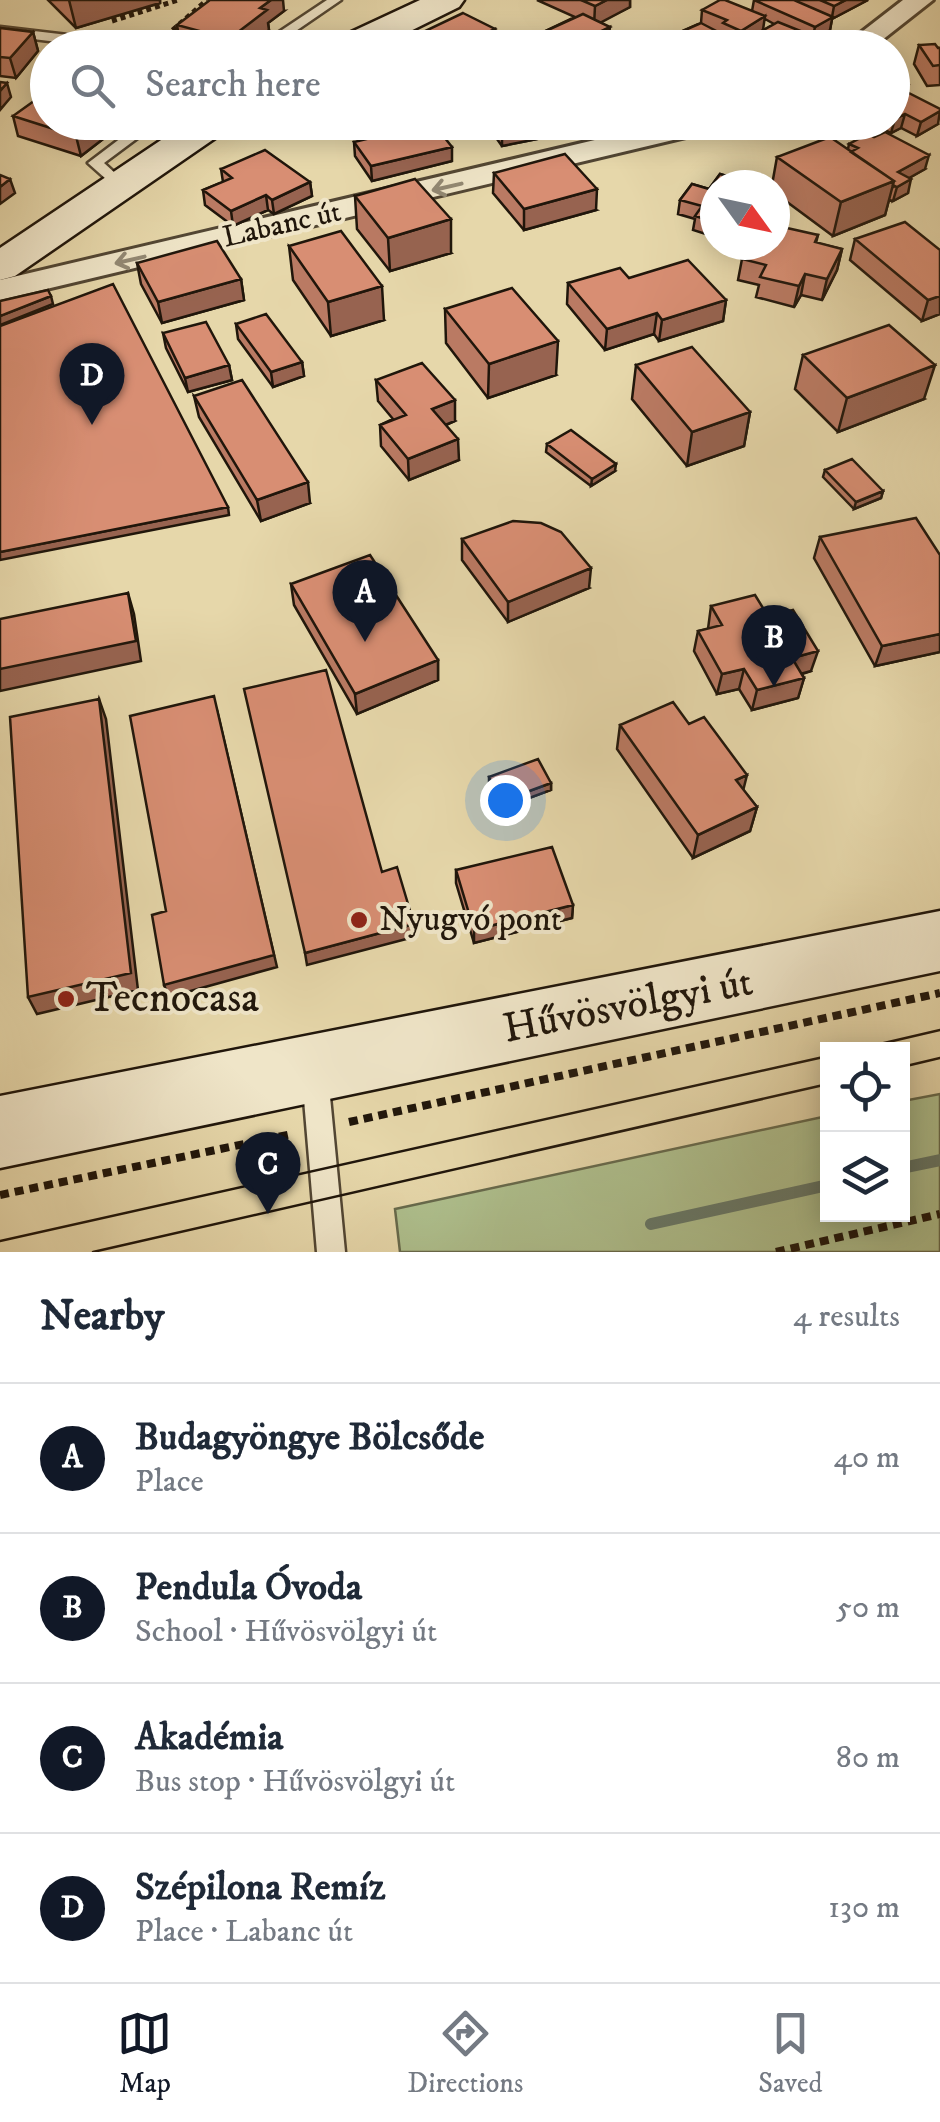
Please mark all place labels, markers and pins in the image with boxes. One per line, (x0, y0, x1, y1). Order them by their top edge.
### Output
pin: D (59, 342, 124, 425)
pin: A (332, 560, 398, 642)
pin: B (742, 604, 806, 687)
place label: Nyugvó pont (379, 898, 562, 942)
marker: Nyugvó pont (348, 909, 370, 931)
place label: Tecnocasa (86, 973, 259, 1025)
marker: Tecnocasa (55, 988, 77, 1010)
pin: C (236, 1132, 300, 1214)

